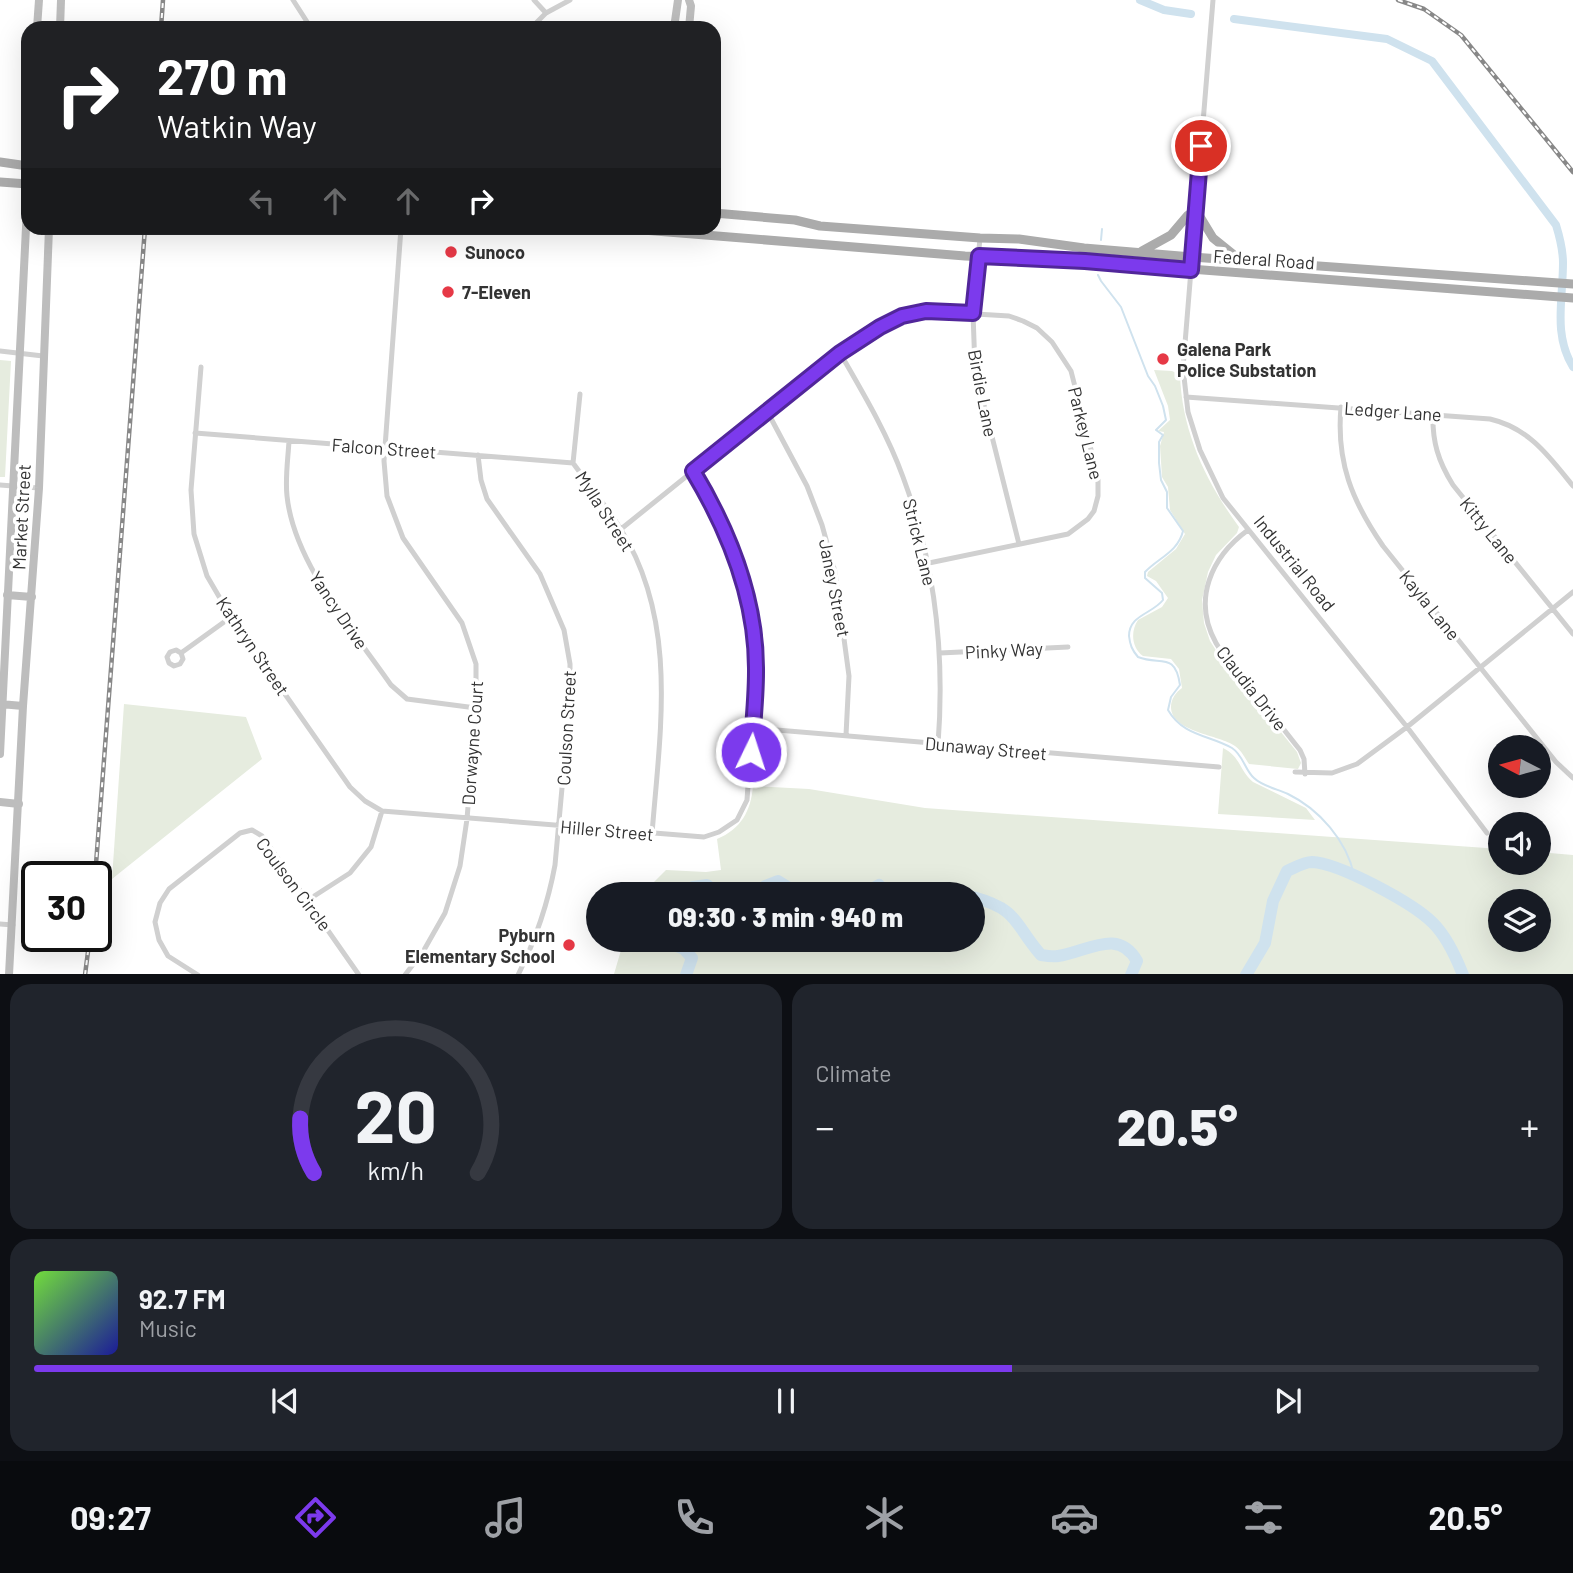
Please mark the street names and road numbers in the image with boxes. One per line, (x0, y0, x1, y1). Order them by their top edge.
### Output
street label: Federal Road (1212, 244, 1316, 274)
street label: Birdie Lane (964, 347, 1002, 439)
street label: Parkey Lane (1064, 384, 1108, 482)
street label: Ledger Lane (1344, 397, 1442, 425)
street label: Falcon Street (331, 433, 437, 463)
street label: Market Street (7, 463, 35, 571)
street label: Mylla Street (571, 467, 639, 555)
street label: Kitty Lane (1456, 492, 1522, 568)
street label: Strick Lane (899, 496, 941, 588)
street label: Industrial Road (1250, 511, 1340, 615)
street label: Janey Street (815, 537, 855, 639)
street label: Kayla Lane (1395, 565, 1465, 645)
street label: Yancy Drive (305, 567, 373, 653)
street label: Kathryn Street (212, 593, 294, 699)
street label: Pinky Way (964, 637, 1044, 663)
street label: Claudia Drive (1212, 641, 1292, 735)
street label: Coulson Street (552, 670, 580, 786)
street label: Dorwayne Court (457, 680, 487, 806)
street label: Dunaway Street (924, 732, 1048, 764)
street label: Hiller Street (559, 815, 655, 845)
street label: Coulson Circle (252, 833, 336, 935)

